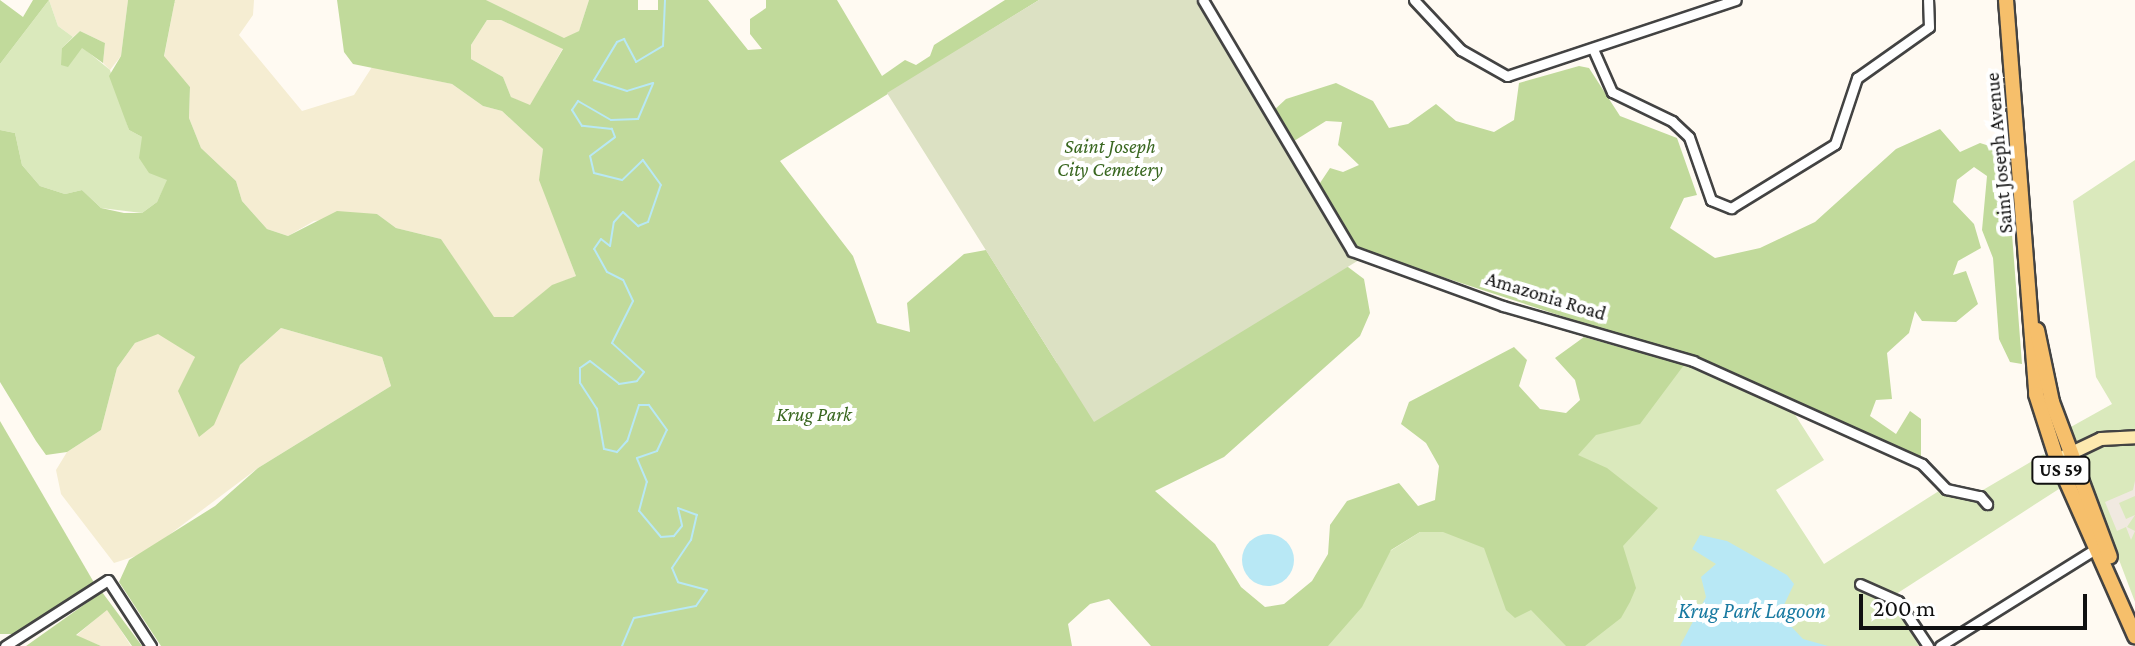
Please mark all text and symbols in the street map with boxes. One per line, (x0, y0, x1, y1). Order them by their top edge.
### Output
street label: Saint Joseph Avenue (1980, 72, 2018, 234)
park label: Saint Joseph City Cemetery (1057, 134, 1163, 181)
street label: Amazonia Road (1483, 266, 1609, 326)
park label: Krug Park (776, 402, 852, 426)
road number: US 59 (2031, 456, 2091, 484)
scale bar (1863, 578, 2091, 628)
text: 200 m (1873, 594, 1935, 621)
water label: Krug Park Lagoon (1678, 598, 1826, 624)

